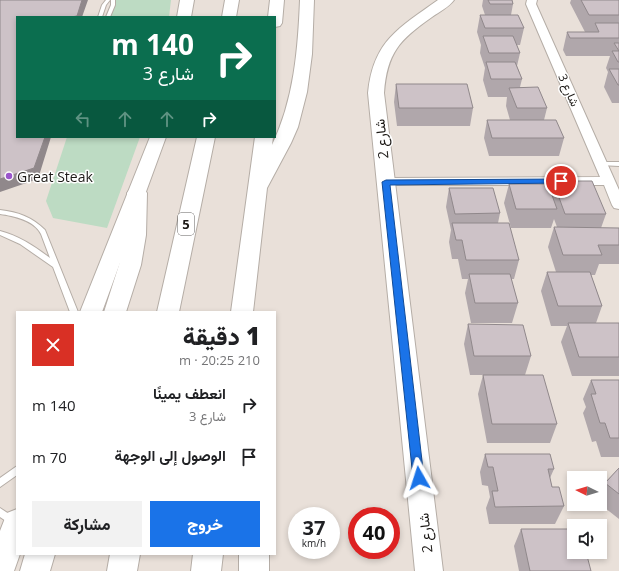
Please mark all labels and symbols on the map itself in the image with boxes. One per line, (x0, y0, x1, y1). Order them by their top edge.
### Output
street label: شارع 3 (553, 71, 584, 109)
street label: شارع 2 (369, 118, 395, 160)
pin (544, 164, 578, 198)
place label: Great Steak (17, 167, 93, 186)
marker: Great Steak (4, 171, 14, 181)
road number: 5 (178, 213, 194, 235)
position arrow (398, 457, 440, 499)
north arrow (567, 471, 607, 511)
speed limit sign: 40 (348, 507, 400, 559)
street label: شارع 2 (413, 512, 439, 554)

